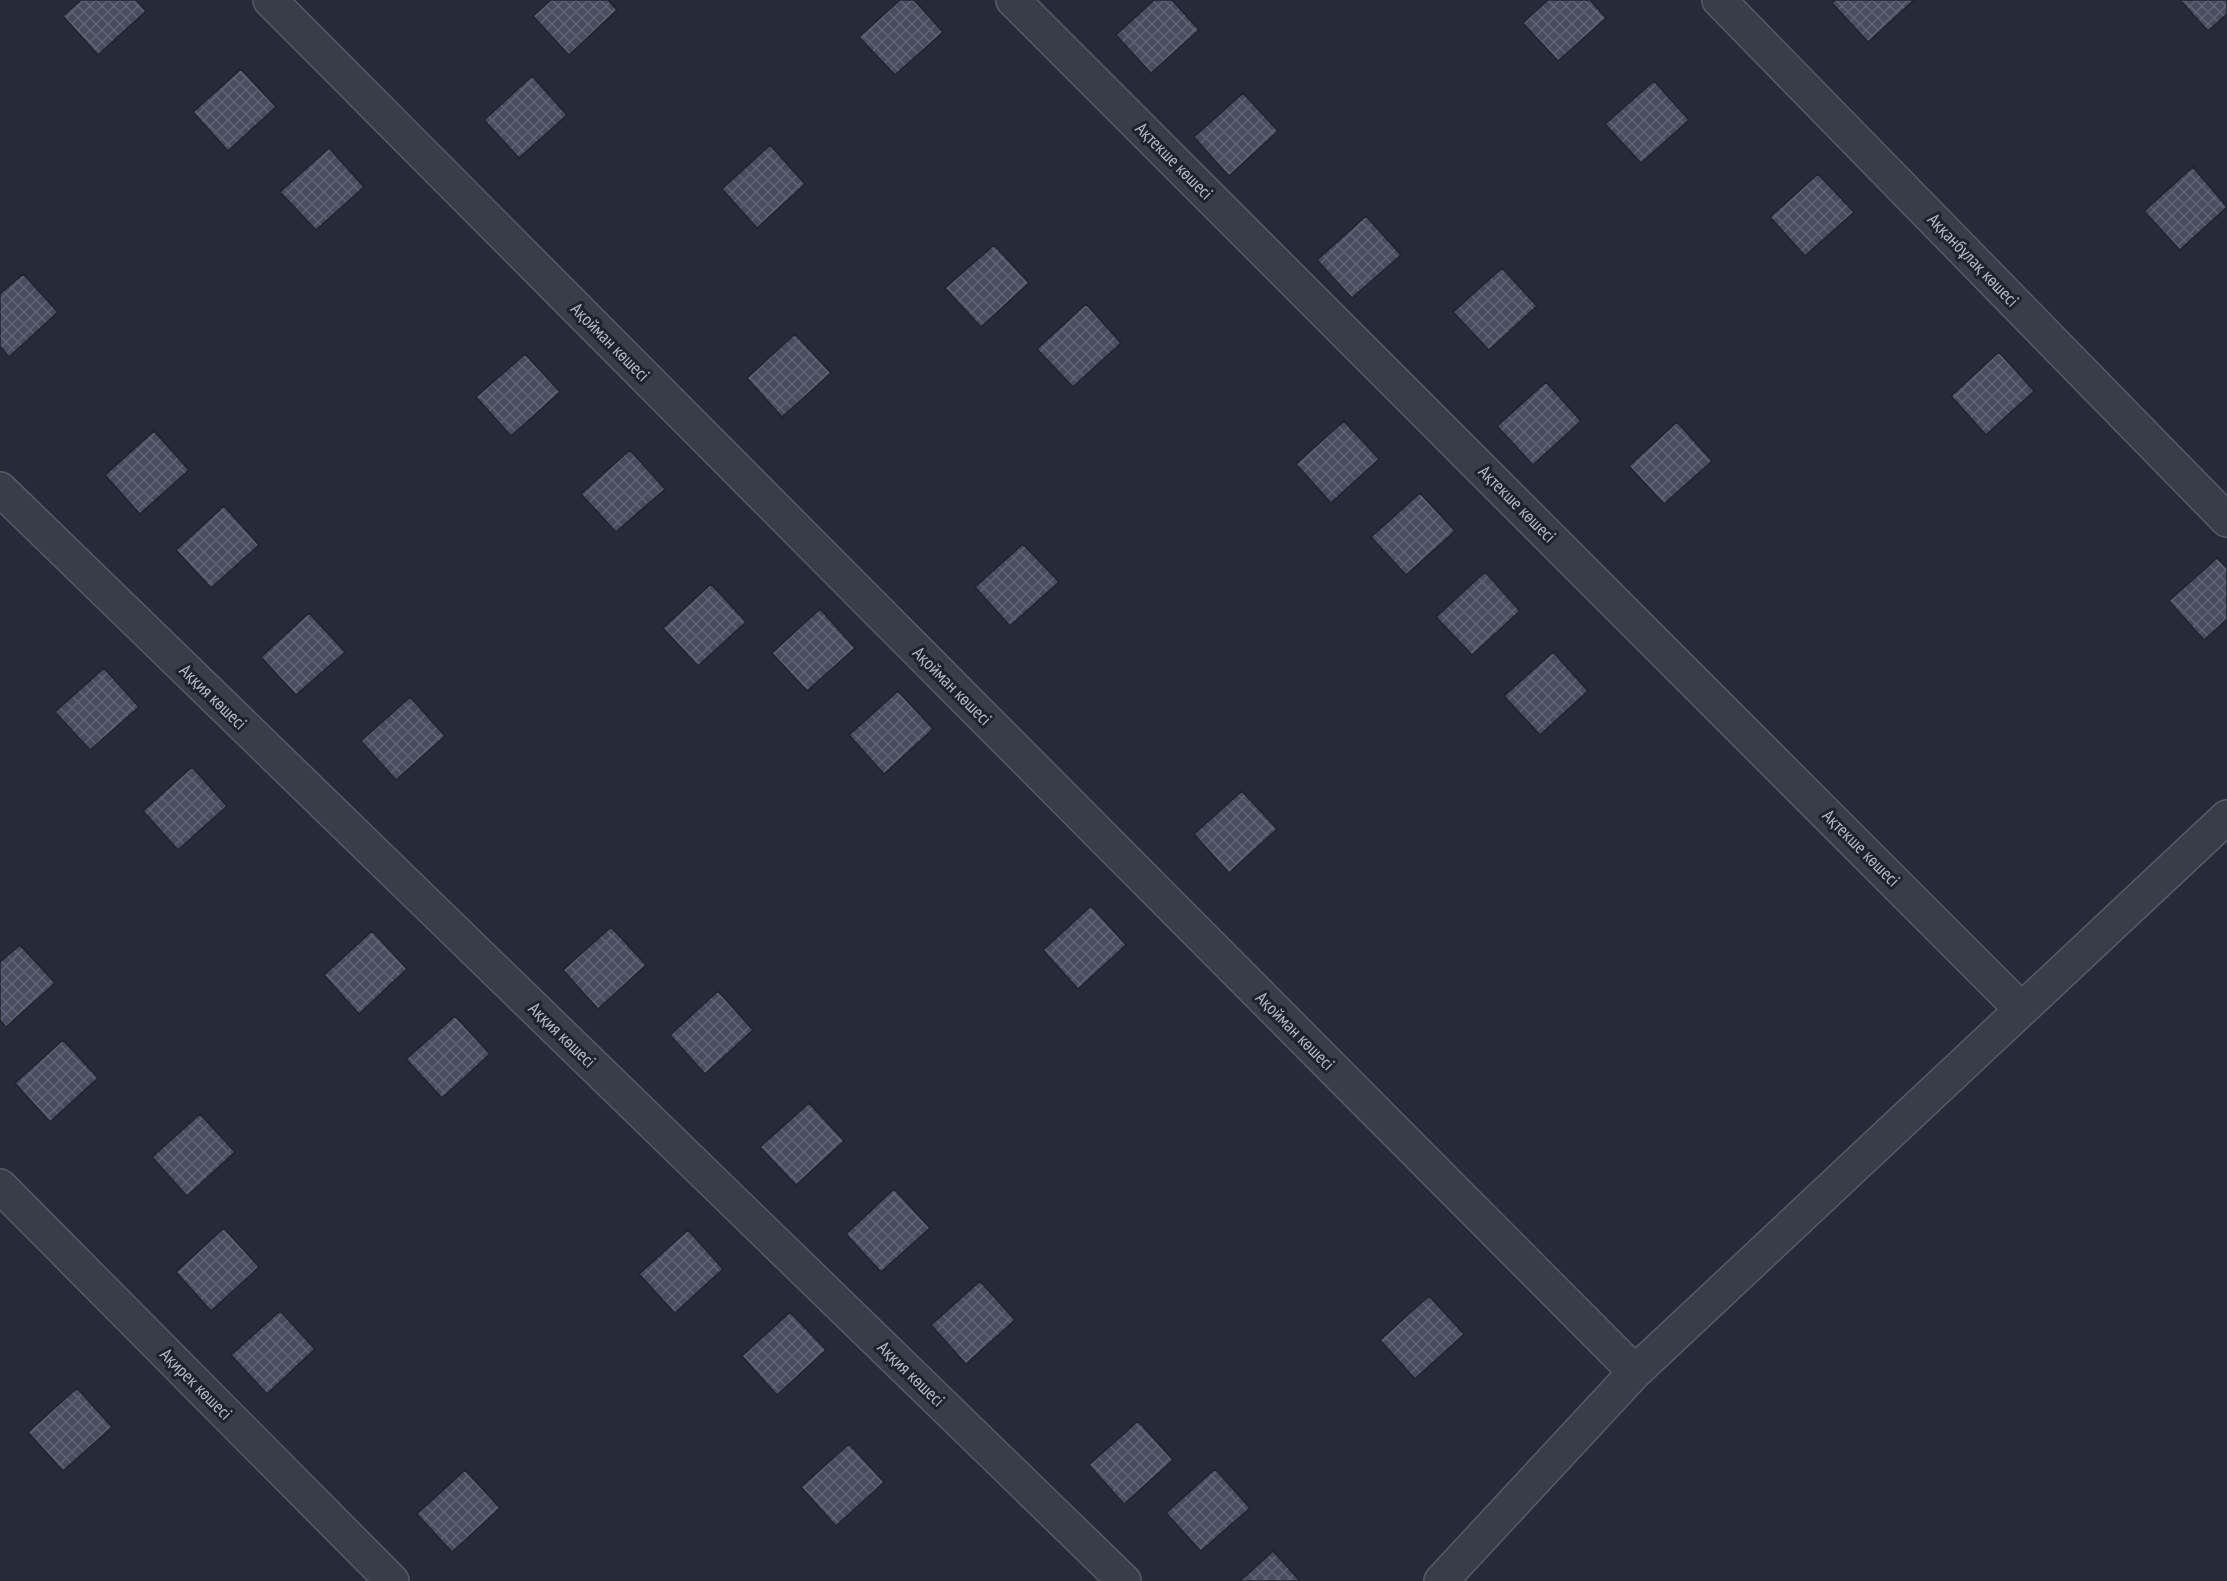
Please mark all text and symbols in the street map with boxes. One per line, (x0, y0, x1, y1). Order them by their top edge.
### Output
street label: Ақтекше көшесі (1131, 117, 1218, 204)
street label: Аққанбұлақ көшесі (1923, 208, 2024, 311)
street label: Ақойман көшесі (566, 297, 655, 386)
street label: Ақтекше көшесі (1474, 460, 1561, 547)
street label: Ақойман көшесі (908, 641, 997, 730)
street label: Аққия көшесі (175, 659, 252, 734)
street label: Ақтекше көшесі (1818, 804, 1905, 891)
street label: Ақойман көшесі (1251, 986, 1340, 1075)
street label: Аққия көшесі (524, 997, 601, 1072)
street label: Аққия көшесі (873, 1336, 950, 1411)
street label: Ақирек көшесі (155, 1343, 237, 1425)

